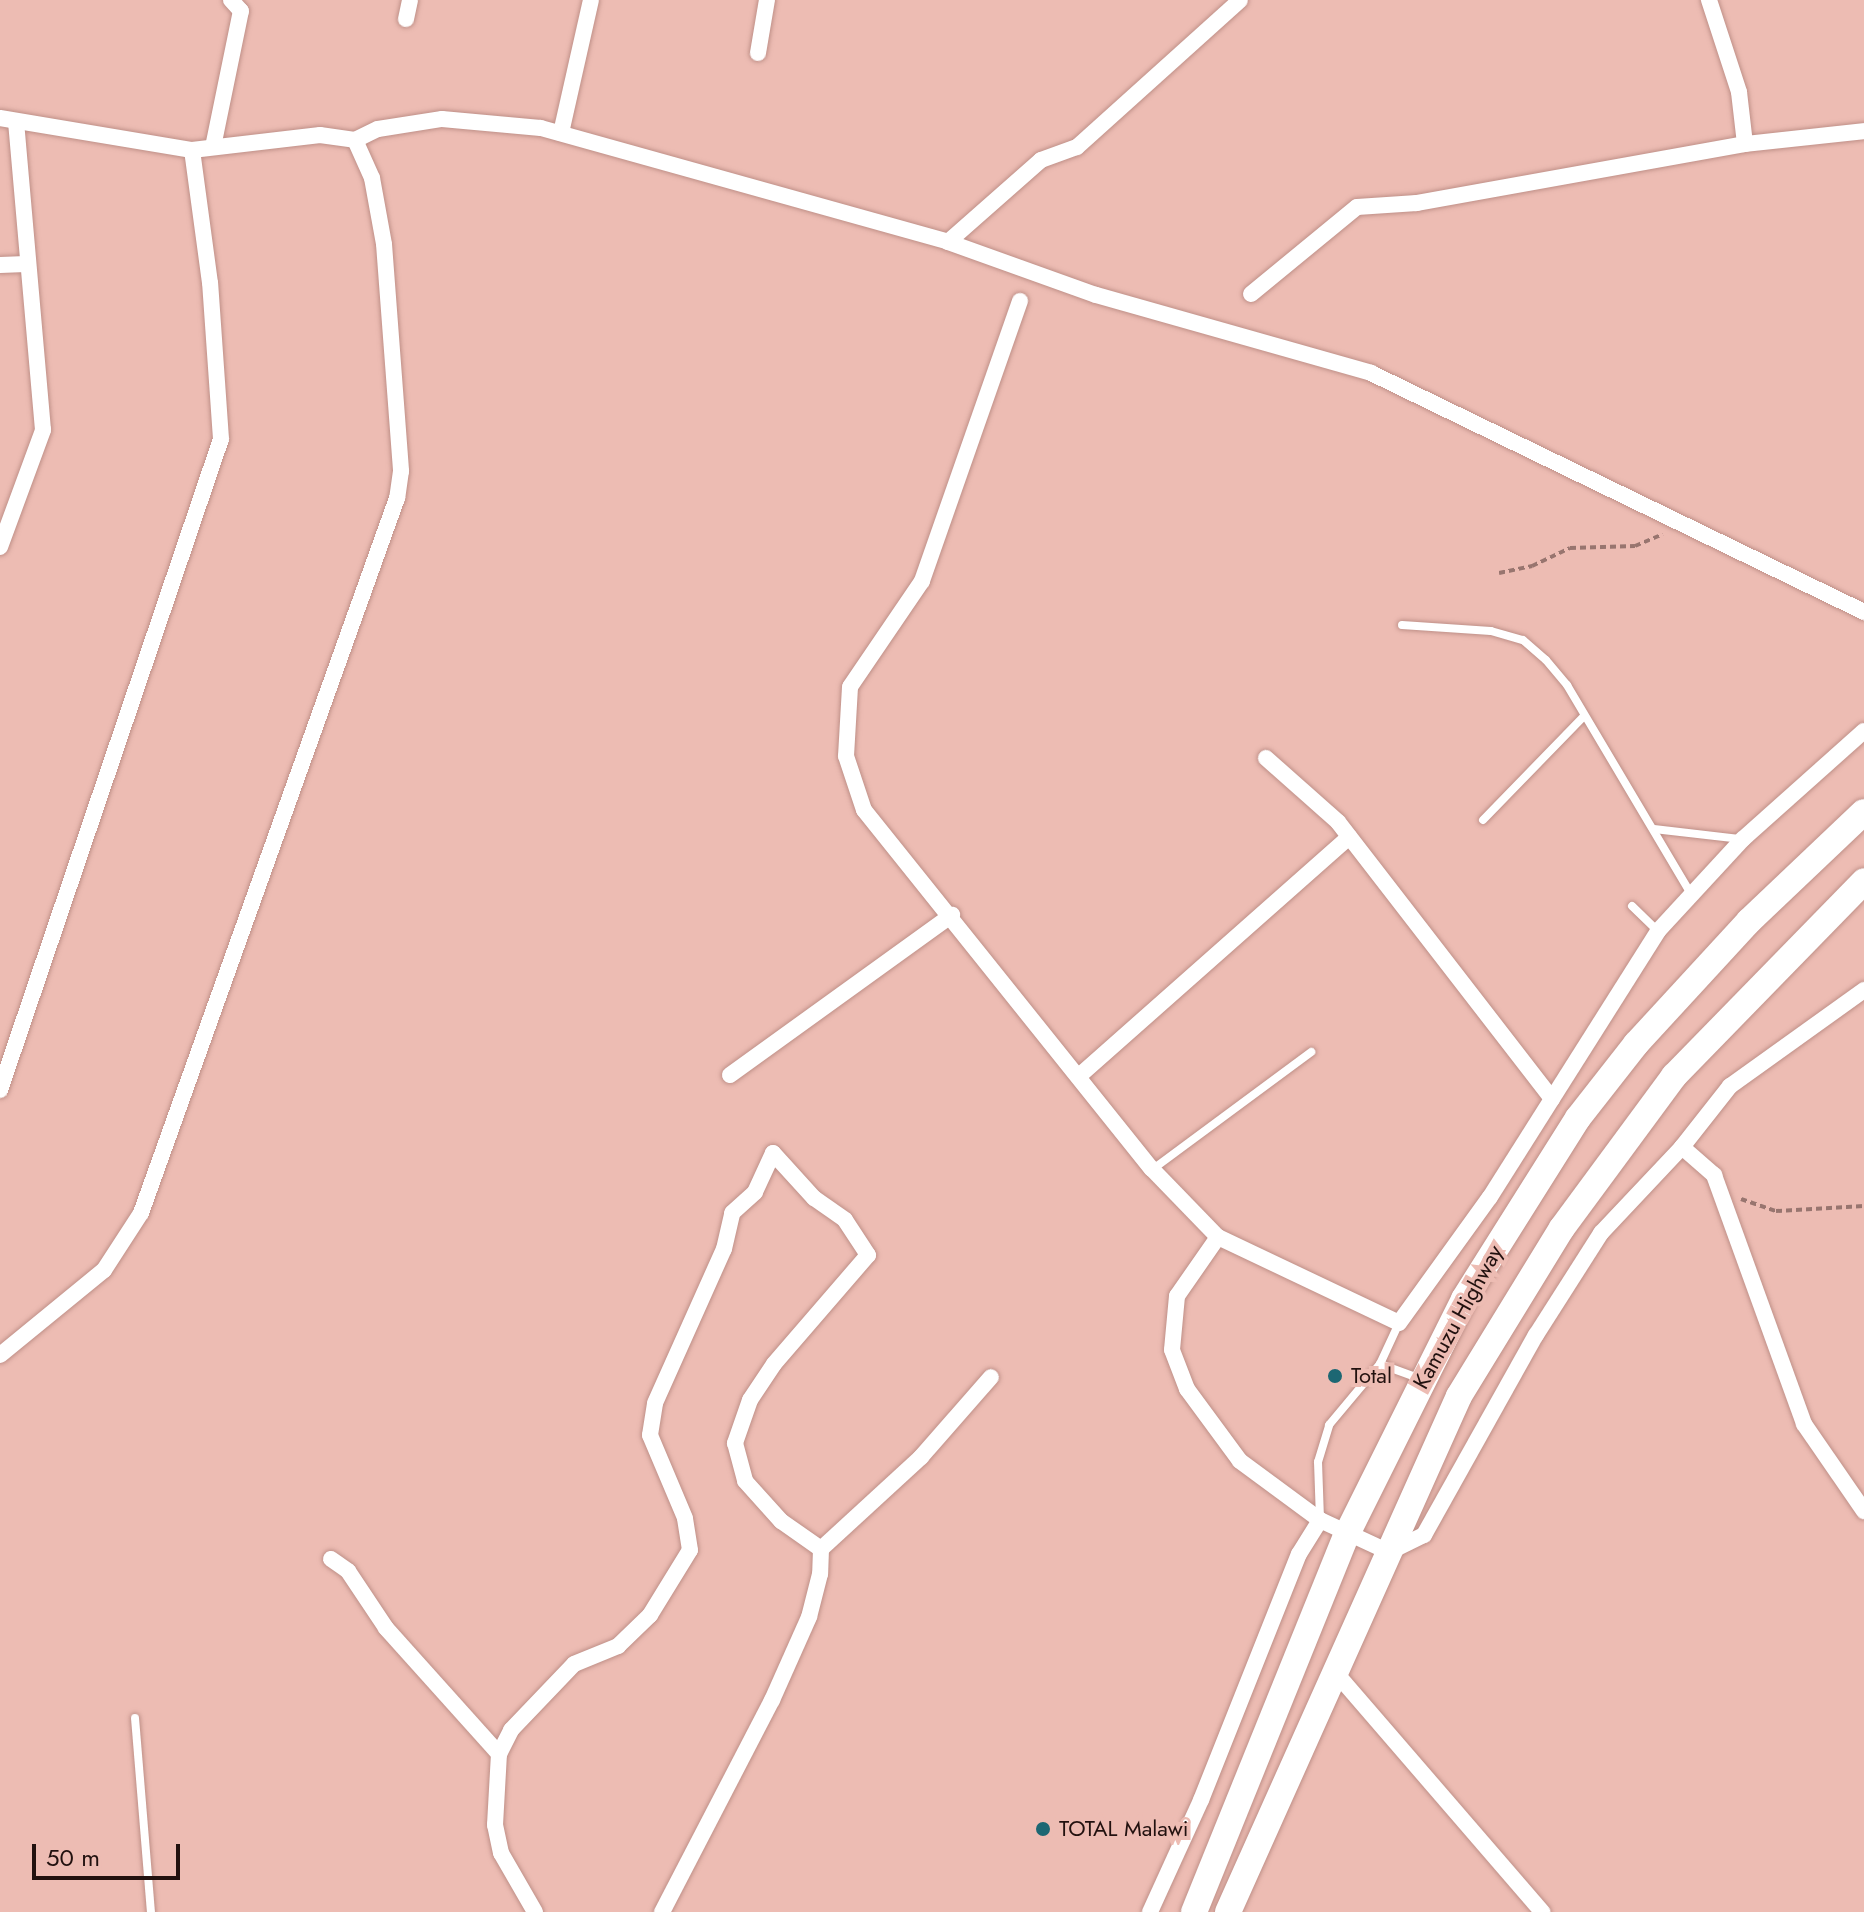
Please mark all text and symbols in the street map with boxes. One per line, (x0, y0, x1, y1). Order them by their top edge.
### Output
street label: Kamuzu Highway (1408, 1240, 1508, 1394)
place label: Total (1351, 1363, 1392, 1389)
marker: Total (1326, 1367, 1344, 1385)
place label: TOTAL Malawi (1059, 1816, 1189, 1842)
marker: TOTAL Malawi (1034, 1820, 1052, 1838)
scale bar (36, 1828, 184, 1878)
text: 50 m (46, 1840, 100, 1875)

